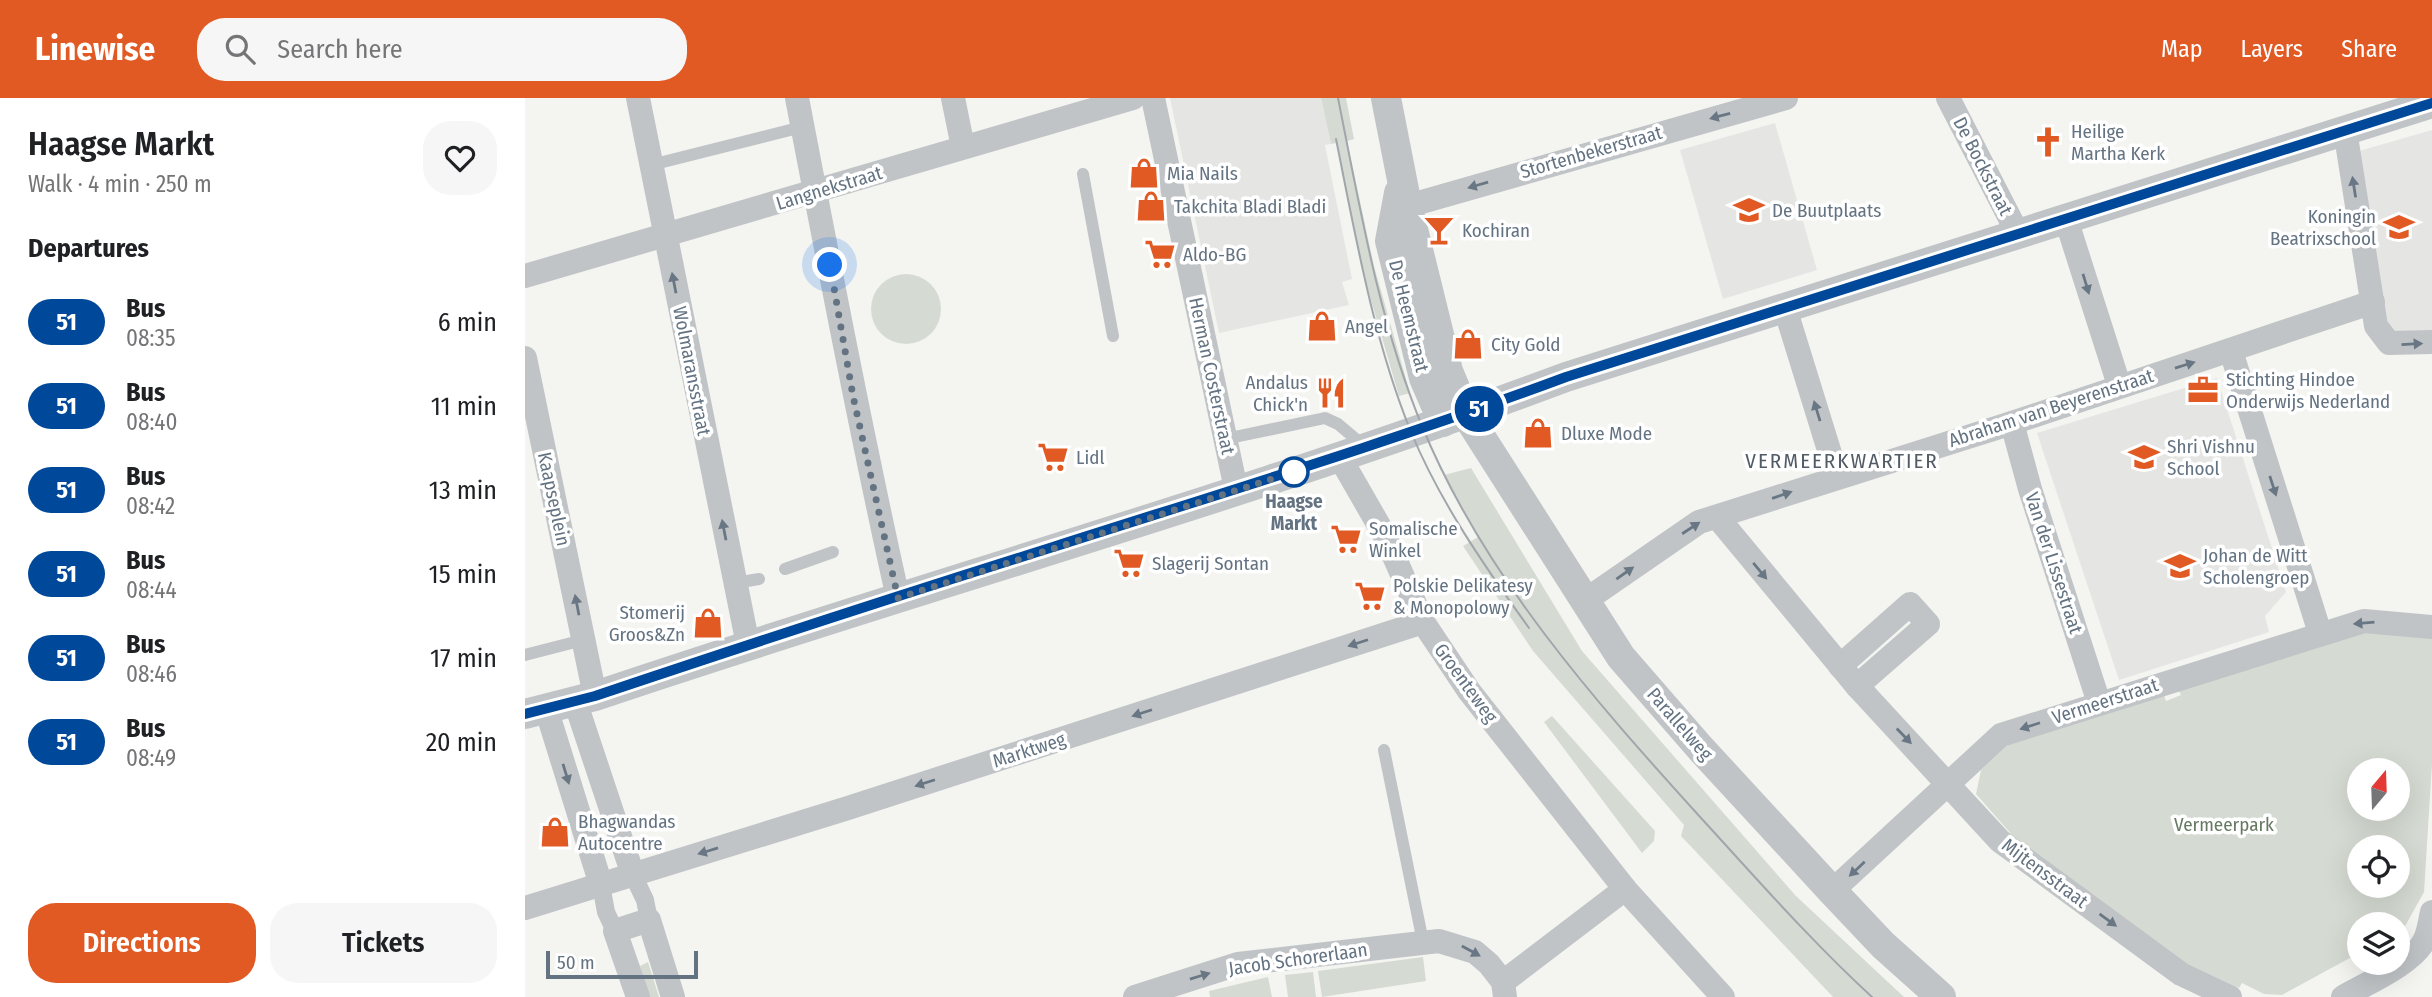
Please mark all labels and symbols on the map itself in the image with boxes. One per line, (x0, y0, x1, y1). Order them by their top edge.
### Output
one-way arrow (1709, 111, 1731, 122)
street label: De Bockstraat (1948, 113, 2018, 220)
place label: Heilige Martha Kerk (2071, 120, 2165, 165)
street label: Stortenbekerstraat (1517, 121, 1665, 183)
church icon: Heilige Martha Kerk (2031, 125, 2065, 159)
shop icon: Mia Nails (1127, 156, 1161, 190)
street label: Langnekstraat (773, 161, 886, 215)
place label: Mia Nails (1167, 162, 1238, 185)
one-way arrow (2348, 175, 2359, 197)
one-way arrow (1467, 180, 1488, 190)
shop icon: Takchita Bladi Bladi (1134, 189, 1168, 223)
school or university icon: De Buutplaats (1732, 193, 1766, 227)
place label: Takchita Bladi Bladi (1174, 195, 1326, 218)
place label: De Buutplaats (1772, 199, 1881, 222)
place label: Koningin Beatrixschool (2270, 205, 2376, 250)
school or university icon: Koningin Beatrixschool (2382, 210, 2416, 244)
bar icon: Kochiran (1422, 213, 1456, 247)
place label: Kochiran (1462, 219, 1530, 242)
supermarket icon: Aldo-BG (1143, 237, 1177, 271)
place label: Aldo-BG (1183, 243, 1246, 266)
your location (812, 247, 847, 282)
street label: De Heemstraat (1384, 257, 1434, 375)
one-way arrow (669, 272, 680, 294)
one-way arrow (2082, 274, 2092, 295)
street label: Herman Costerstraat (1184, 295, 1240, 457)
street label: Wolmaransstraat (668, 304, 716, 438)
shop icon: Angel (1305, 309, 1339, 343)
place label: Angel (1345, 315, 1388, 338)
shop icon: City Gold (1451, 327, 1485, 361)
place label: City Gold (1491, 333, 1561, 356)
one-way arrow (2402, 338, 2424, 349)
one-way arrow (2174, 360, 2195, 370)
street label: Abraham van Beyerenstraat (1946, 364, 2157, 452)
place label: Stichting Hindoe Onderwijs Nederland (2226, 368, 2390, 413)
place label: Andalus Chick'n (1246, 371, 1308, 416)
office icon: Stichting Hindoe Onderwijs Nederland (2186, 373, 2220, 407)
restaurant icon: Andalus Chick'n (1314, 376, 1348, 410)
line badge: 51 (1447, 386, 1511, 432)
one-way arrow (1812, 400, 1822, 421)
shop icon: Dluxe Mode (1521, 416, 1555, 450)
place label: Dluxe Mode (1561, 422, 1652, 445)
place label: Shri Vishnu School (2167, 435, 2255, 480)
supermarket icon: Lidl (1036, 440, 1070, 474)
school or university icon: Shri Vishnu School (2127, 440, 2161, 474)
place label: Lidl (1076, 446, 1104, 469)
district label: VERMEERKWARTIER (1745, 448, 1939, 474)
street label: Kaapseplein (533, 450, 575, 548)
marker: Haagse Markt (1279, 457, 1309, 487)
one-way arrow (2269, 476, 2279, 497)
one-way arrow (1772, 489, 1793, 500)
street label: Van der Lissestraat (2020, 489, 2088, 637)
place label: Haagse Markt (1265, 490, 1323, 535)
place label: Somalische Winkel (1369, 517, 1458, 562)
one-way arrow (719, 519, 730, 541)
supermarket icon: Somalische Winkel (1329, 522, 1363, 556)
one-way arrow (1681, 522, 1701, 535)
place label: Johan de Witt Scholengroep (2203, 544, 2309, 589)
supermarket icon: Slagerij Sontan (1112, 546, 1146, 580)
school or university icon: Johan de Witt Scholengroep (2163, 549, 2197, 583)
place label: Slagerij Sontan (1152, 552, 1269, 575)
one-way arrow (1752, 562, 1768, 580)
one-way arrow (1616, 566, 1634, 580)
place label: Polskie Delikatesy & Monopolowy (1393, 574, 1533, 619)
supermarket icon: Polskie Delikatesy & Monopolowy (1353, 579, 1387, 613)
one-way arrow (571, 594, 582, 616)
place label: Stomerij Groos&Zn (609, 601, 685, 646)
shop icon: Stomerij Groos&Zn (691, 606, 725, 640)
one-way arrow (2353, 618, 2375, 629)
one-way arrow (1348, 639, 1369, 649)
street label: Groenteweg (1430, 639, 1503, 727)
street label: Vermeerstraat (2049, 673, 2162, 729)
street label: Parallelweg (1642, 683, 1718, 765)
one-way arrow (1131, 709, 1152, 719)
one-way arrow (2019, 721, 2040, 732)
street label: Marktweg (990, 727, 1068, 773)
one-way arrow (1895, 727, 1911, 744)
north arrow (2347, 758, 2410, 821)
one-way arrow (561, 763, 572, 784)
one-way arrow (915, 778, 936, 789)
place label: Bhagwandas Autocentre (578, 810, 675, 855)
park label: Vermeerpark (2174, 813, 2274, 836)
shop icon: Bhagwandas Autocentre (538, 815, 572, 849)
street label: Mijtensstraat (1998, 833, 2093, 913)
one-way arrow (698, 847, 719, 857)
one-way arrow (1848, 861, 1865, 877)
one-way arrow (2099, 913, 2117, 927)
street label: Jacob Schorerlaan (1227, 938, 1369, 980)
one-way arrow (1461, 945, 1480, 957)
scale bar (546, 948, 698, 980)
one-way arrow (1189, 971, 1210, 981)

